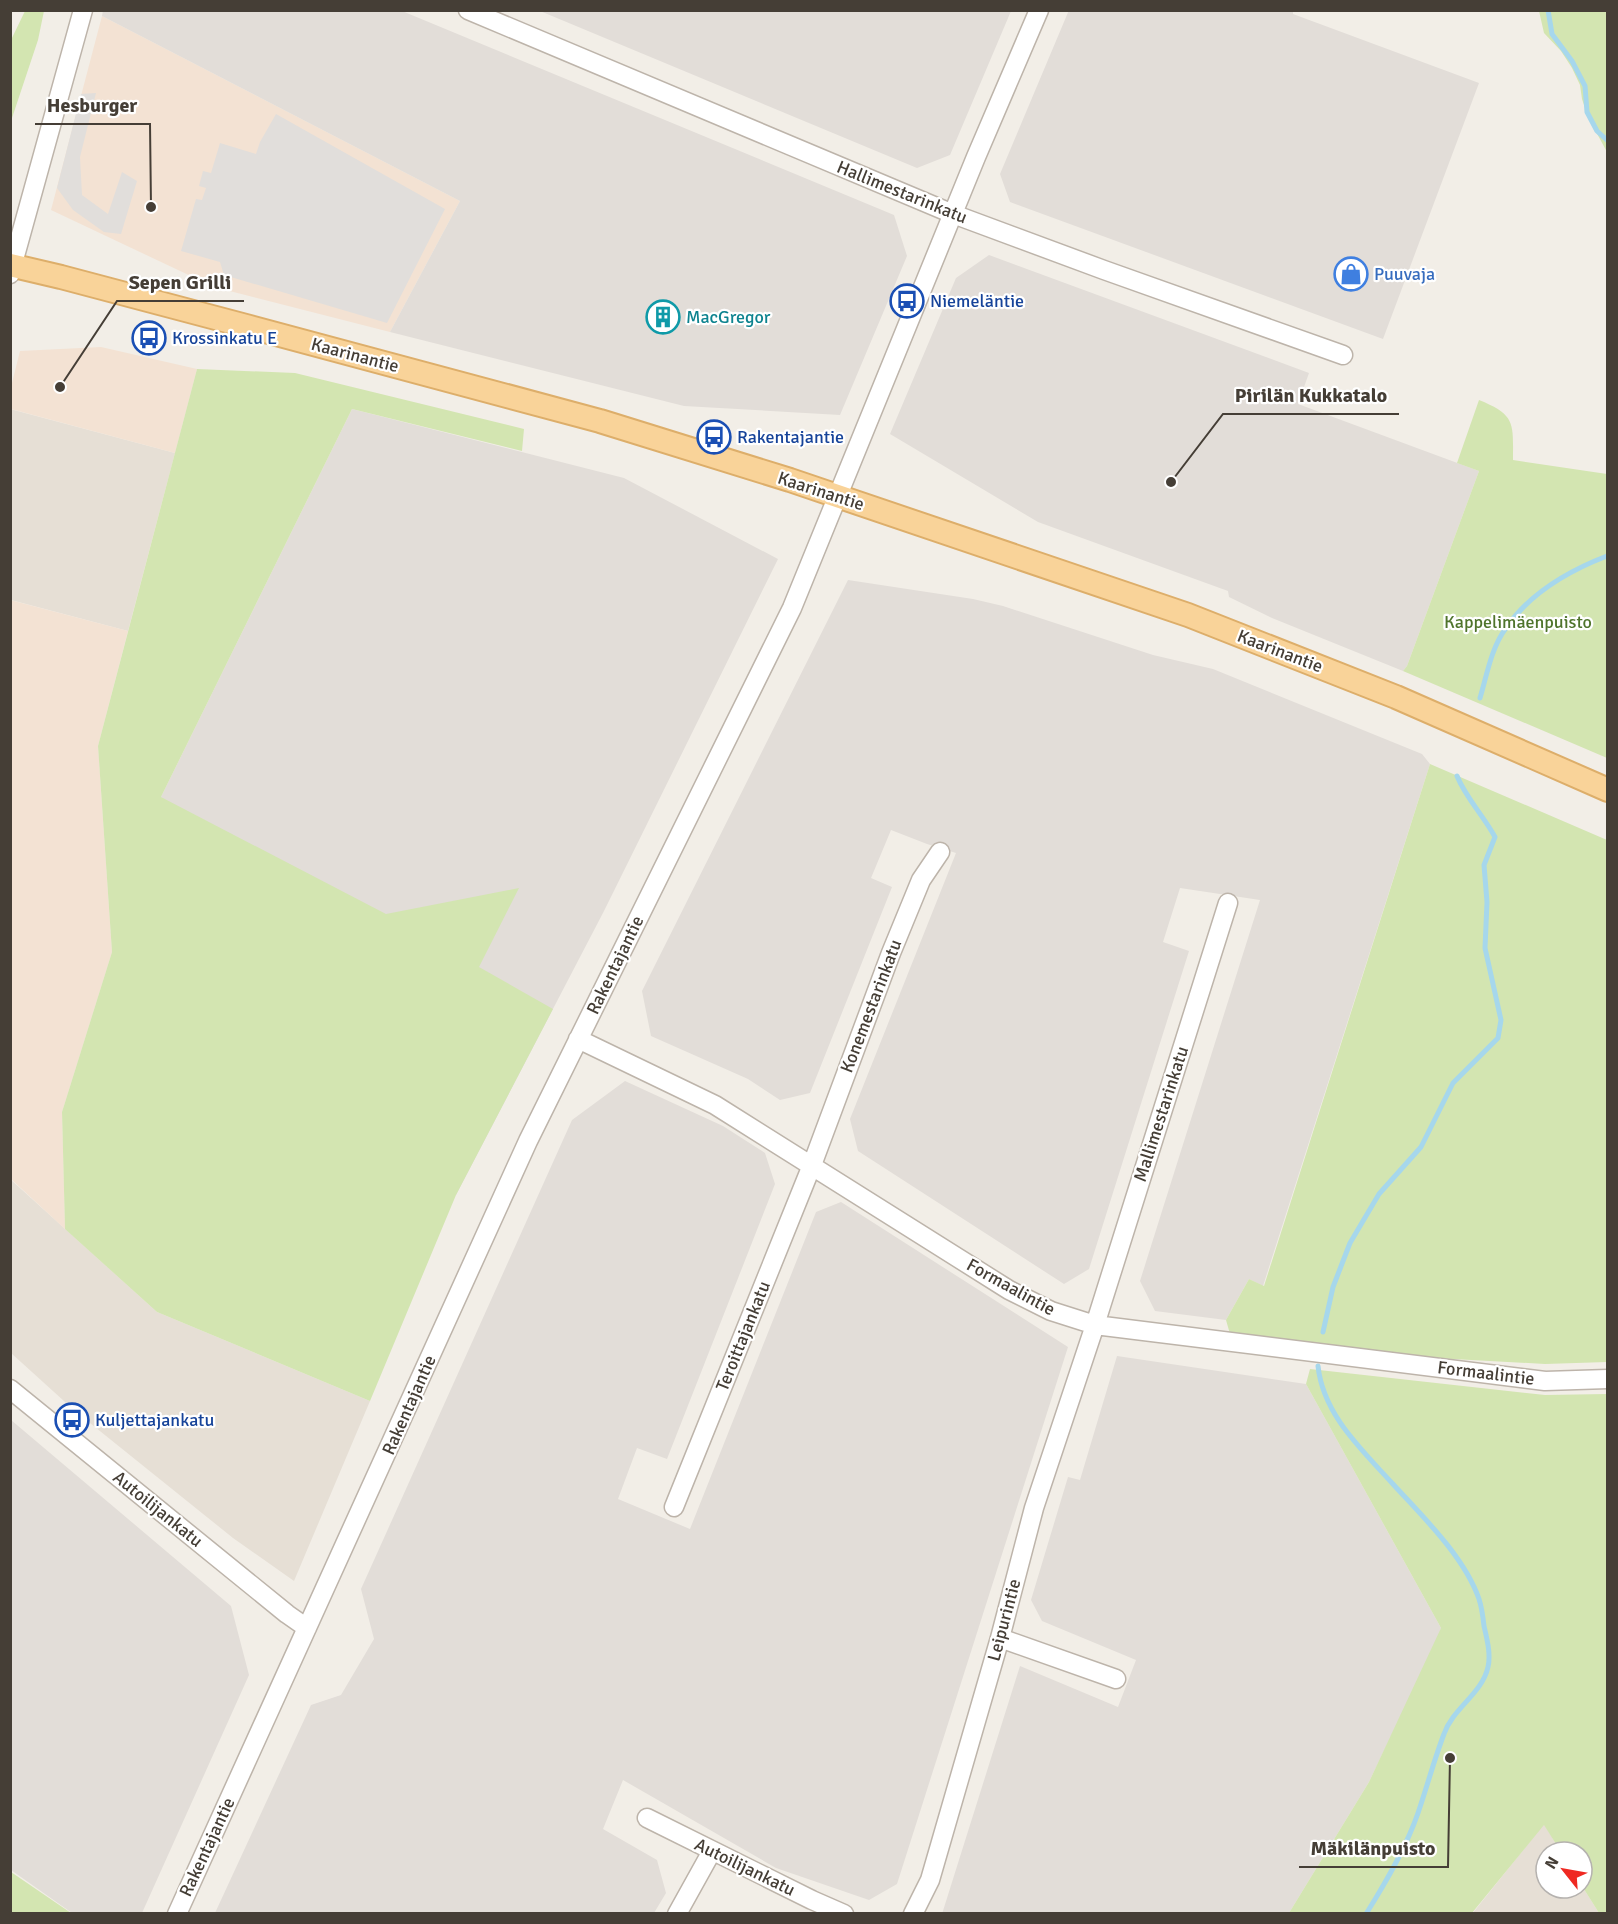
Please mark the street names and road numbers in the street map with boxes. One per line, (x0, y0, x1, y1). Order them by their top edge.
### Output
street label: Hallimestarinkatu (834, 156, 970, 228)
street label: Kaarinantie (309, 333, 401, 377)
street label: Kaarinantie (775, 467, 867, 515)
street label: Kaarinantie (1234, 625, 1326, 677)
street label: Rakentajantie (582, 912, 648, 1018)
street label: Konemestarinkatu (835, 936, 907, 1076)
street label: Mallimestarinkatu (1129, 1043, 1193, 1185)
street label: Formaalintie (963, 1254, 1059, 1320)
street label: Teroittajankatu (711, 1278, 775, 1394)
street label: Rakentajantie (377, 1352, 441, 1458)
street label: Formaalintie (1436, 1356, 1536, 1390)
street label: Autoilijankatu (109, 1466, 207, 1552)
street label: Leipurintie (982, 1577, 1026, 1663)
street label: Rakentajantie (174, 1794, 240, 1900)
street label: Autoilijankatu (691, 1833, 799, 1901)

